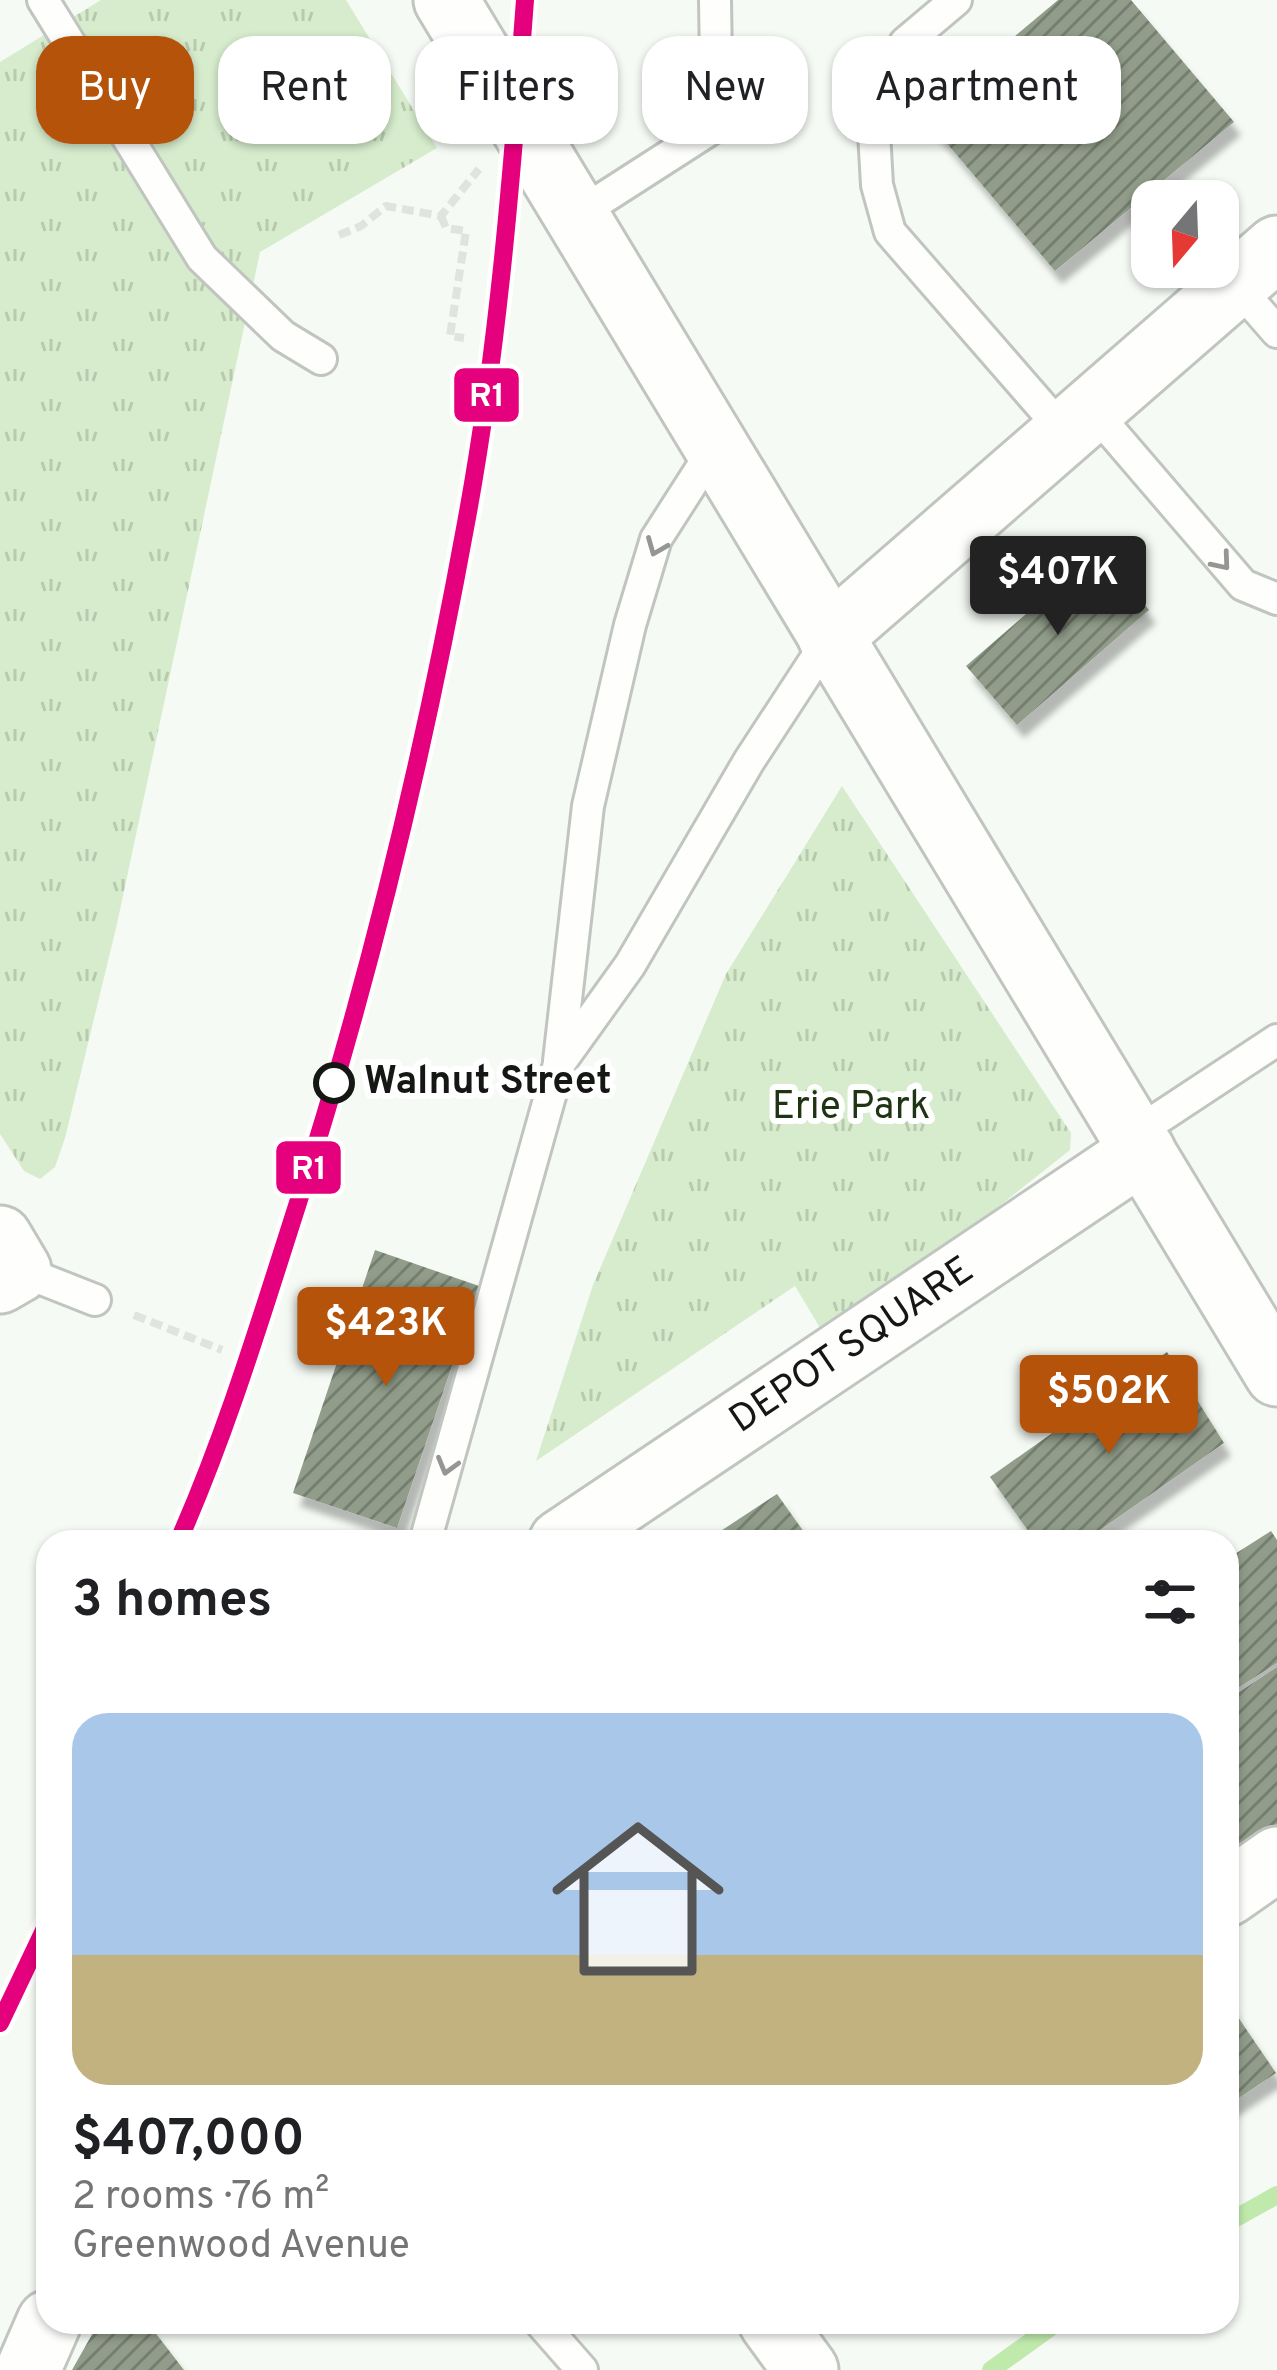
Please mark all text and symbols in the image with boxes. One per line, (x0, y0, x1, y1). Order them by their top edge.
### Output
chip: Buy (36, 36, 194, 144)
chip: Rent (218, 36, 391, 144)
chip: Filters (415, 36, 618, 144)
chip: New (642, 36, 808, 144)
chip: Apartment (832, 36, 1121, 144)
north arrow (1131, 180, 1239, 288)
map controls (1131, 180, 1239, 288)
line badge: R1 (452, 366, 521, 424)
text: R1 (469, 377, 505, 419)
one-way arrow (646, 535, 670, 556)
pin: $407K (974, 536, 1142, 638)
one-way arrow (1208, 548, 1230, 570)
text: $407K (997, 550, 1119, 599)
place label: Walnut Street (364, 1059, 611, 1108)
marker: Walnut Street (315, 1064, 353, 1102)
park label: Erie Park (772, 1084, 930, 1133)
line badge: R1 (274, 1139, 343, 1196)
text: R1 (291, 1150, 327, 1192)
street label: DEPOT SQUARE (721, 1247, 984, 1446)
pin: $423K (302, 1287, 470, 1389)
text: $423K (324, 1301, 448, 1350)
pin: $502K (1025, 1355, 1193, 1457)
text: $502K (1047, 1369, 1171, 1418)
one-way arrow (436, 1455, 461, 1476)
icon: filters (1137, 1569, 1203, 1635)
text: 3 homes (72, 1570, 272, 1635)
icon: home (530, 1791, 746, 2007)
text: $407,000 (72, 2109, 305, 2174)
text: 2 rooms · 76 m² (72, 2174, 329, 2223)
text: Greenwood Avenue (72, 2223, 410, 2272)

